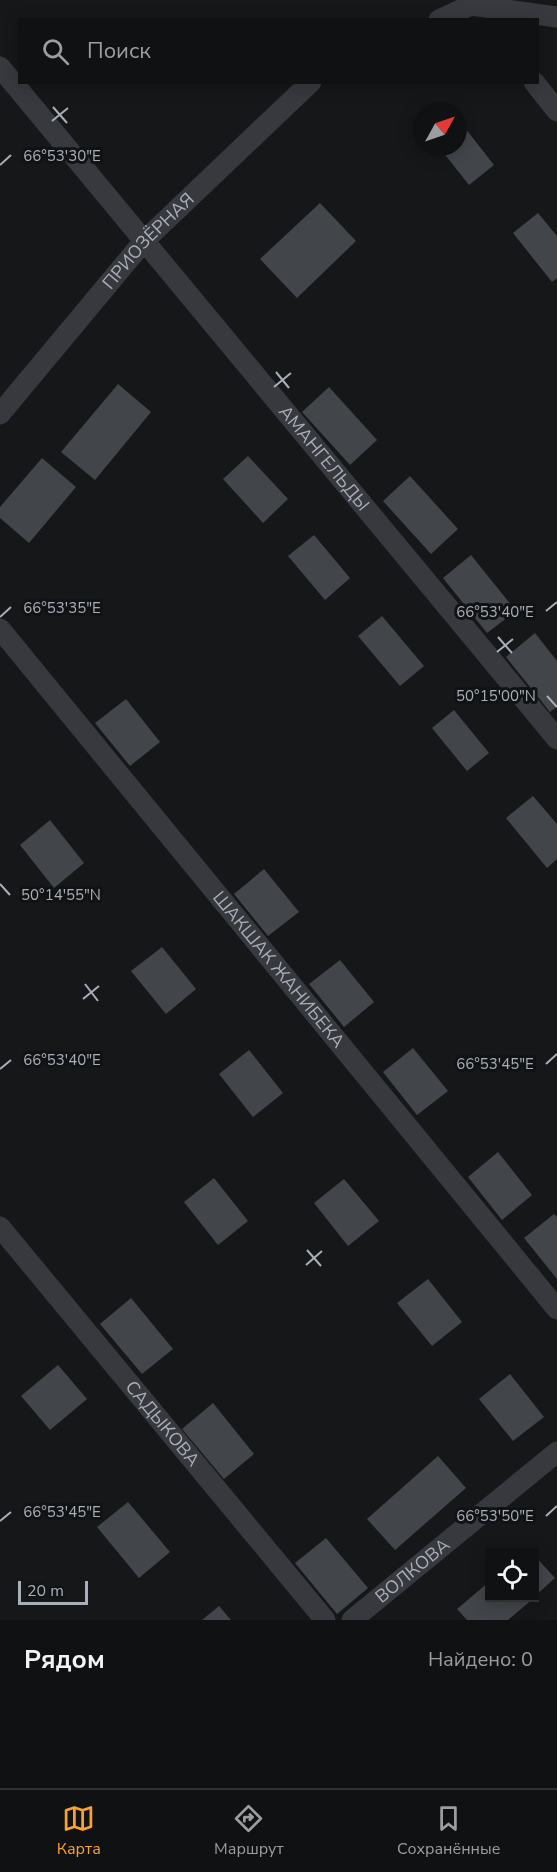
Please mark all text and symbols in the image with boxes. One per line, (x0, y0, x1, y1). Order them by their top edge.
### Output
search box (18, 18, 539, 84)
icon: search (39, 35, 72, 68)
text: Поиск (87, 36, 151, 66)
north arrow (413, 102, 467, 156)
text: 66°53'30"E (23, 146, 101, 166)
street label: ПРИОЗЁРНАЯ (97, 187, 199, 294)
street label: АМАНГЕЛЬДЫ (273, 400, 375, 516)
text: 66°53'35"E (23, 598, 101, 618)
text: 66°53'40"E (456, 602, 534, 622)
text: 50°15'00"N (456, 686, 536, 706)
text: 50°14'55"N (21, 885, 101, 905)
street label: ШАКШАК ЖАНИБЕКА (207, 886, 350, 1053)
text: 66°53'40"E (23, 1050, 101, 1070)
text: 66°53'45"E (456, 1054, 534, 1074)
street label: САДЫКОВА (120, 1376, 205, 1471)
text: 66°53'45"E (23, 1502, 101, 1522)
text: 66°53'50"E (456, 1506, 534, 1526)
street label: ВОЛКОВА (370, 1533, 455, 1608)
map controls (485, 1548, 539, 1602)
button: locate (485, 1548, 539, 1602)
scale bar (18, 1578, 88, 1606)
text: 20 m (27, 1580, 64, 1602)
text: Рядом (24, 1642, 105, 1677)
text: Найдено: 0 (428, 1646, 533, 1673)
tab: Карта (57, 1802, 101, 1860)
tab: Маршрут (214, 1802, 284, 1860)
tab: Сохранённые (397, 1802, 500, 1860)

